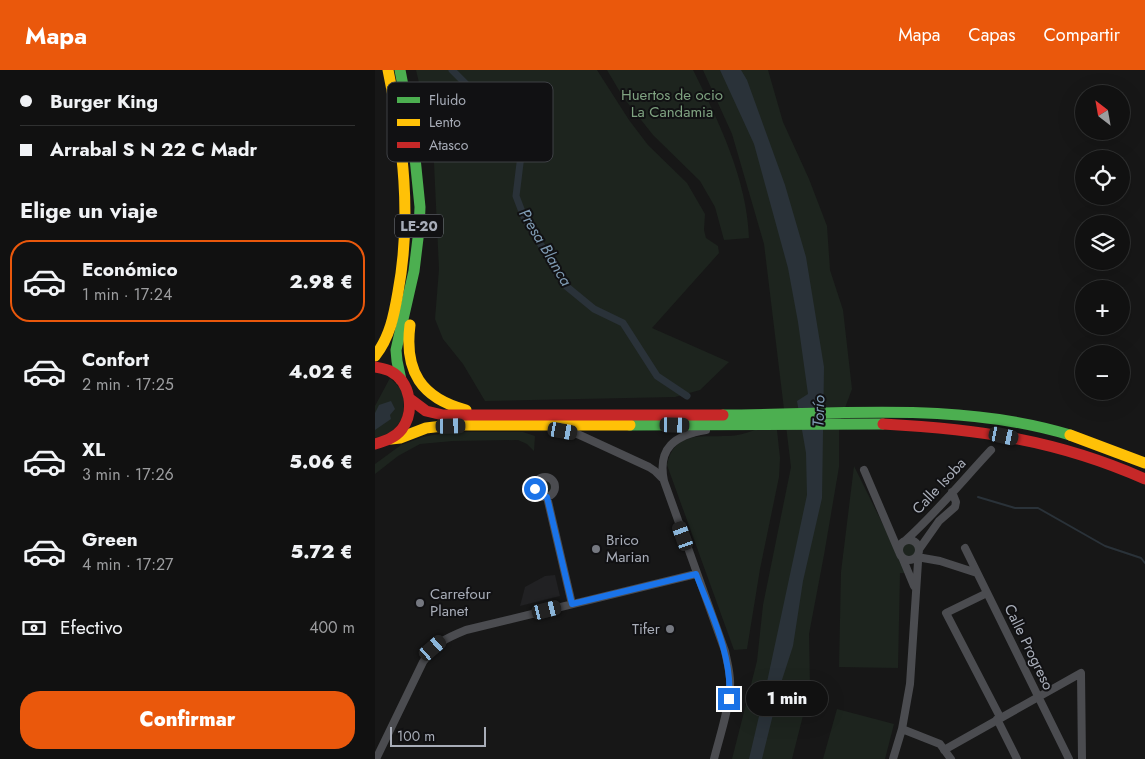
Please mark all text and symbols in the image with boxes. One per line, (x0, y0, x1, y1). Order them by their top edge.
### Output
text: Mapa (25, 18, 87, 53)
text: Mapa (898, 22, 940, 48)
text: Capas (968, 22, 1016, 48)
text: Compartir (1044, 22, 1120, 48)
legend (387, 82, 553, 162)
park label: Huertos de ocio La Candamia (621, 84, 723, 123)
north arrow (1075, 85, 1130, 140)
map controls (1075, 85, 1130, 400)
text: Burger King (50, 88, 158, 115)
text: Fluido (429, 90, 466, 110)
text: Lento (429, 112, 461, 132)
text: Atasco (429, 135, 469, 155)
text: Arrabal S N 22 C Madr (50, 136, 257, 163)
button: locate (1075, 150, 1130, 205)
text: Elige un viaje (20, 194, 158, 226)
water label: Presa Blanca (513, 204, 578, 290)
road number: LE-20 (395, 214, 443, 238)
button: layers (1075, 215, 1130, 270)
text: Económico (82, 256, 178, 283)
icon: car (22, 259, 67, 304)
text: 2.98 € (290, 268, 353, 295)
button: + (1075, 280, 1130, 335)
text: 1 min · 17:24 (82, 283, 172, 306)
button: − (1075, 345, 1130, 400)
text: Confort (82, 346, 149, 373)
icon: car (22, 349, 67, 394)
text: 4.02 € (288, 358, 353, 385)
text: 2 min · 17:25 (82, 373, 174, 396)
water label: Torío (806, 394, 831, 427)
car (659, 417, 690, 433)
car (435, 418, 466, 434)
car (546, 421, 579, 441)
car (987, 426, 1020, 446)
text: XL (82, 436, 105, 463)
icon: car (22, 439, 67, 484)
text: 5.06 € (289, 448, 353, 475)
street label: Calle Isoba (907, 453, 971, 519)
text: 3 min · 17:26 (82, 463, 174, 486)
route start (524, 478, 546, 500)
car (670, 519, 695, 553)
text: Green (82, 526, 138, 553)
icon: car (22, 529, 67, 574)
place label: Brico Marian (606, 529, 650, 568)
text: 5.72 € (291, 538, 353, 565)
marker: Brico Marian (590, 543, 602, 555)
text: 4 min · 17:27 (82, 553, 173, 576)
place label: Carrefour Planet (430, 583, 492, 622)
marker: Carrefour Planet (414, 597, 426, 609)
car (530, 599, 563, 621)
street label: Calle Progreso (999, 600, 1059, 694)
icon: cash (20, 614, 48, 642)
text: Efectivo (60, 614, 123, 641)
text: 400 m (309, 616, 355, 639)
place label: Tifer (632, 618, 661, 640)
marker: Tifer (664, 623, 676, 635)
car (416, 632, 449, 664)
callout: 1 min (747, 682, 829, 716)
text: 1 min (767, 687, 807, 710)
route end (718, 688, 740, 710)
button: Confirmar (20, 691, 355, 749)
scale bar (390, 724, 486, 747)
text: 100 m (397, 726, 435, 746)

